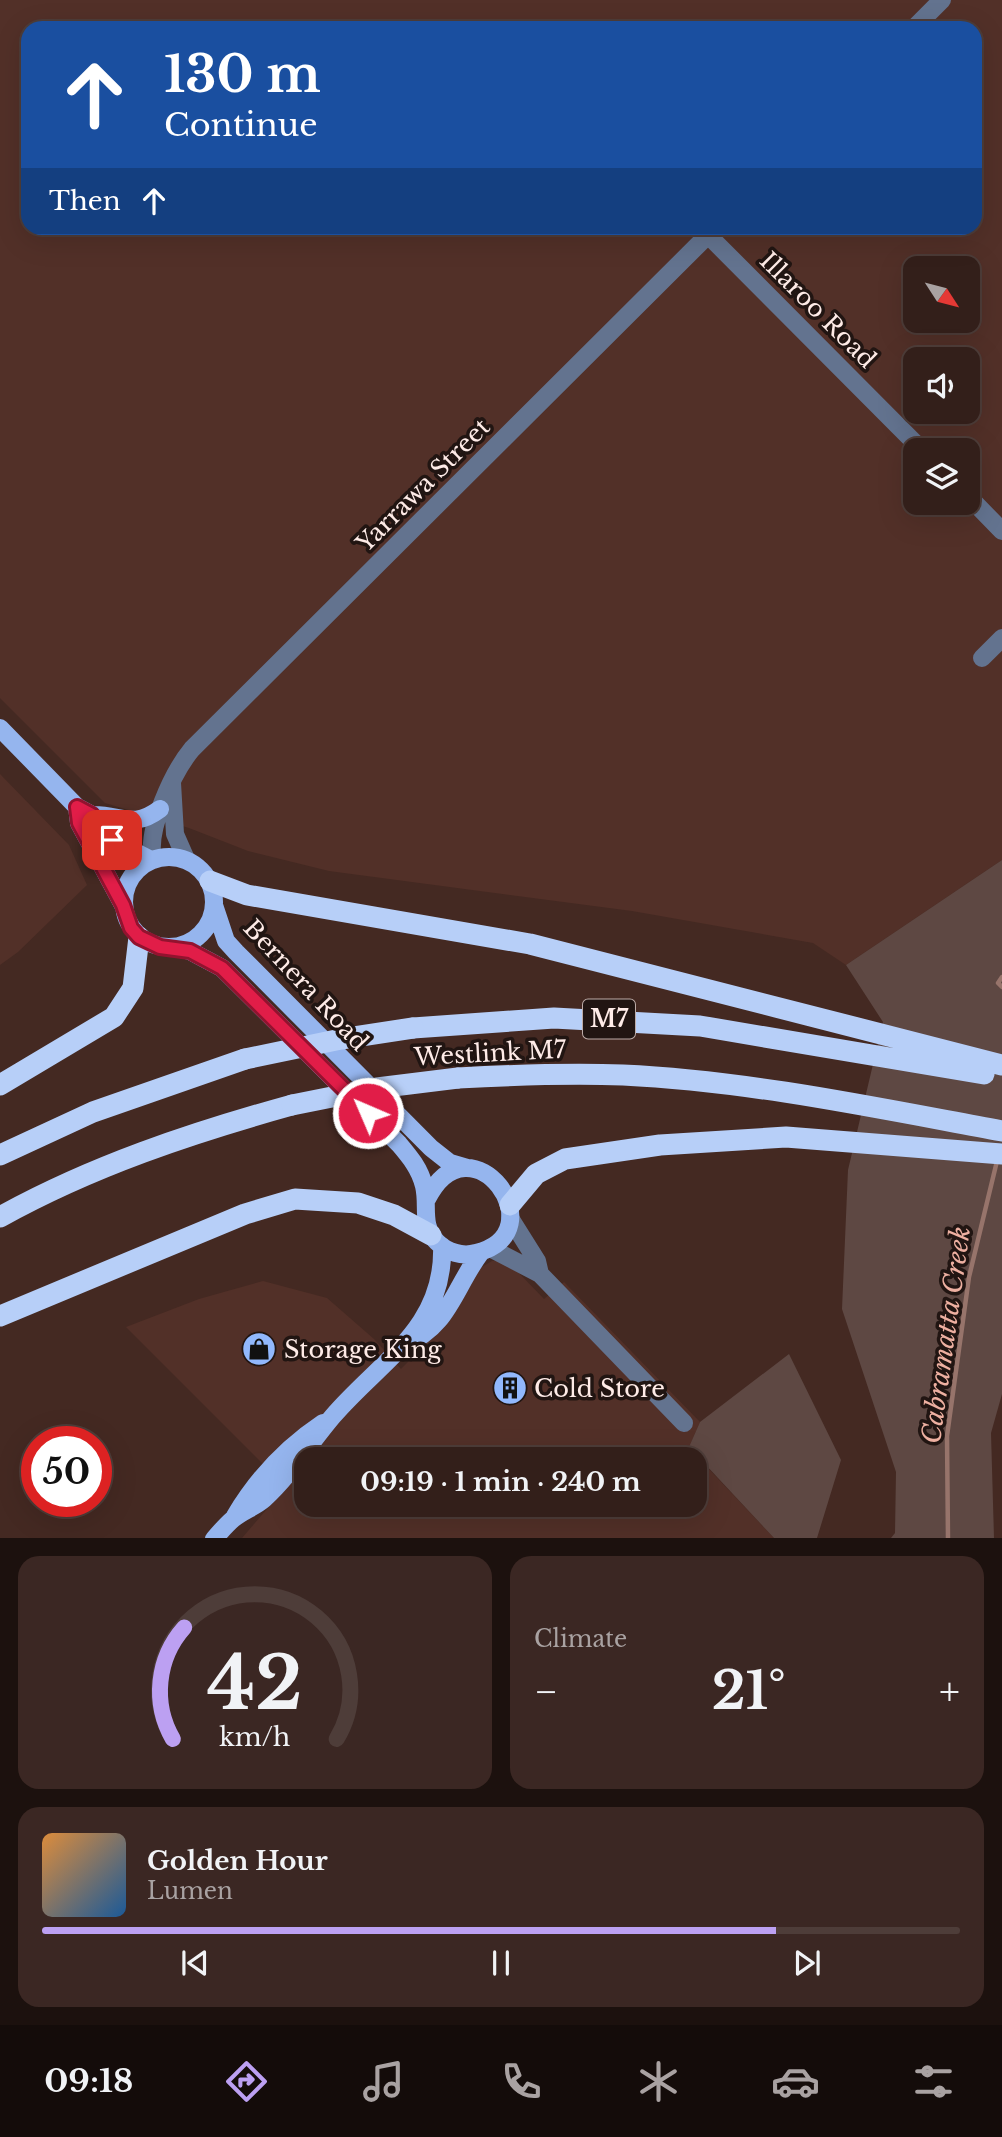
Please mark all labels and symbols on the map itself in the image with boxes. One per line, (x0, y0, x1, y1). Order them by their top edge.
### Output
street label: Illaroo Road (754, 246, 882, 374)
north arrow (903, 256, 980, 332)
street label: Yarrawa Street (350, 412, 496, 558)
pin (82, 810, 142, 870)
street label: Bernera Road (238, 913, 374, 1057)
road number: M7 (583, 1000, 635, 1038)
street label: Westlink M7 (412, 1034, 568, 1072)
position arrow (331, 1076, 405, 1150)
water label: Cabramatta Creek (915, 1224, 977, 1446)
shop icon: Storage King (240, 1330, 278, 1368)
place label: Storage King (284, 1335, 442, 1364)
building icon: Cold Store (491, 1369, 529, 1407)
place label: Cold Store (534, 1374, 665, 1403)
speed limit sign: 50 (21, 1426, 112, 1517)

